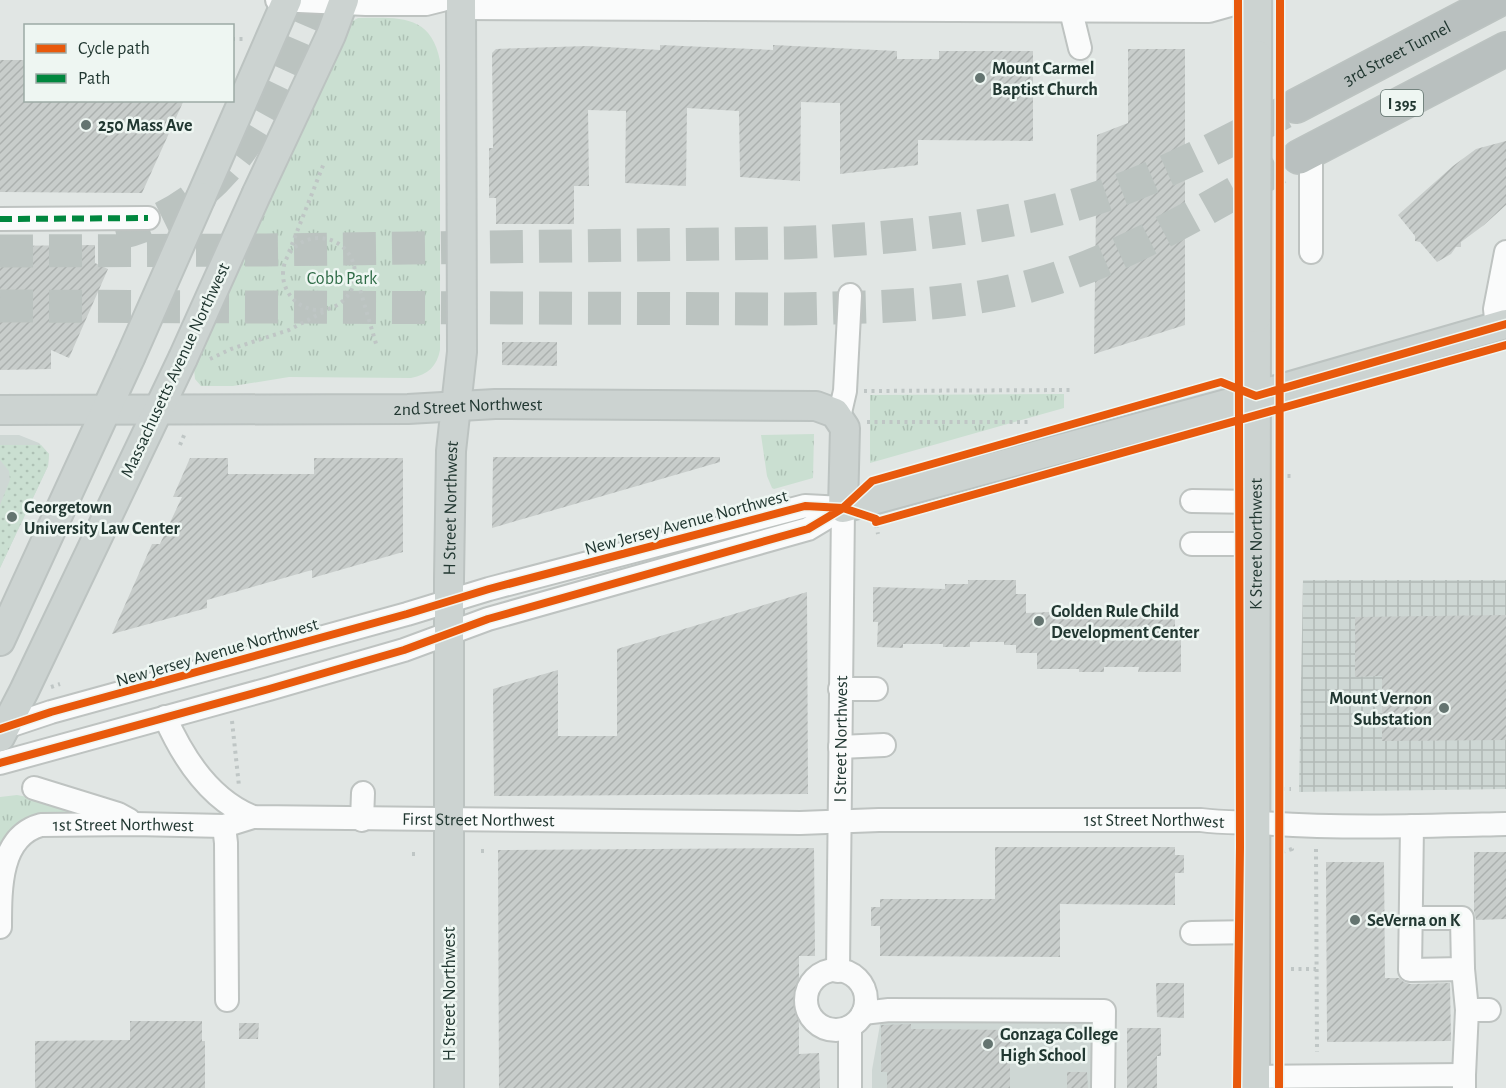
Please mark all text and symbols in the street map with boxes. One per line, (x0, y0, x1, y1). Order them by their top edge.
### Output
street label: 3rd Street Tunnel (1341, 18, 1454, 89)
legend (24, 24, 234, 102)
text: Cycle path (78, 40, 150, 58)
place label: Mount Carmel Baptist Church (992, 60, 1098, 99)
text: Path (78, 70, 110, 88)
marker: Mount Carmel Baptist Church (973, 71, 987, 85)
road number: I 395 (1381, 90, 1423, 116)
place label: 250 Mass Ave (98, 117, 192, 135)
marker: 250 Mass Ave (79, 118, 93, 132)
street label: Massachusetts Avenue Northwest (118, 260, 234, 481)
park label: Cobb Park (307, 270, 378, 288)
street label: 2nd Street Northwest (393, 396, 543, 419)
street label: H Street Northwest (441, 440, 462, 575)
street label: K Street Northwest (1248, 478, 1266, 610)
street label: New Jersey Avenue Northwest (583, 487, 790, 559)
place label: Georgetown University Law Center (24, 499, 181, 538)
marker: Georgetown University Law Center (5, 510, 19, 524)
place label: Golden Rule Child Development Center (1051, 603, 1200, 642)
marker: Golden Rule Child Development Center (1032, 614, 1046, 628)
street label: New Jersey Avenue Northwest (114, 615, 321, 690)
street label: I Street Northwest (832, 675, 851, 803)
place label: Mount Vernon Substation (1329, 690, 1432, 729)
marker: Mount Vernon Substation (1437, 701, 1451, 715)
street label: First Street Northwest (402, 811, 555, 830)
street label: 1st Street Northwest (1084, 812, 1225, 832)
street label: 1st Street Northwest (53, 816, 194, 835)
place label: SeVerna on K (1367, 912, 1461, 930)
marker: SeVerna on K (1348, 913, 1362, 927)
street label: H Street Northwest (441, 927, 459, 1061)
place label: Gonzaga College High School (1000, 1026, 1118, 1065)
marker: Gonzaga College High School (981, 1037, 995, 1051)

